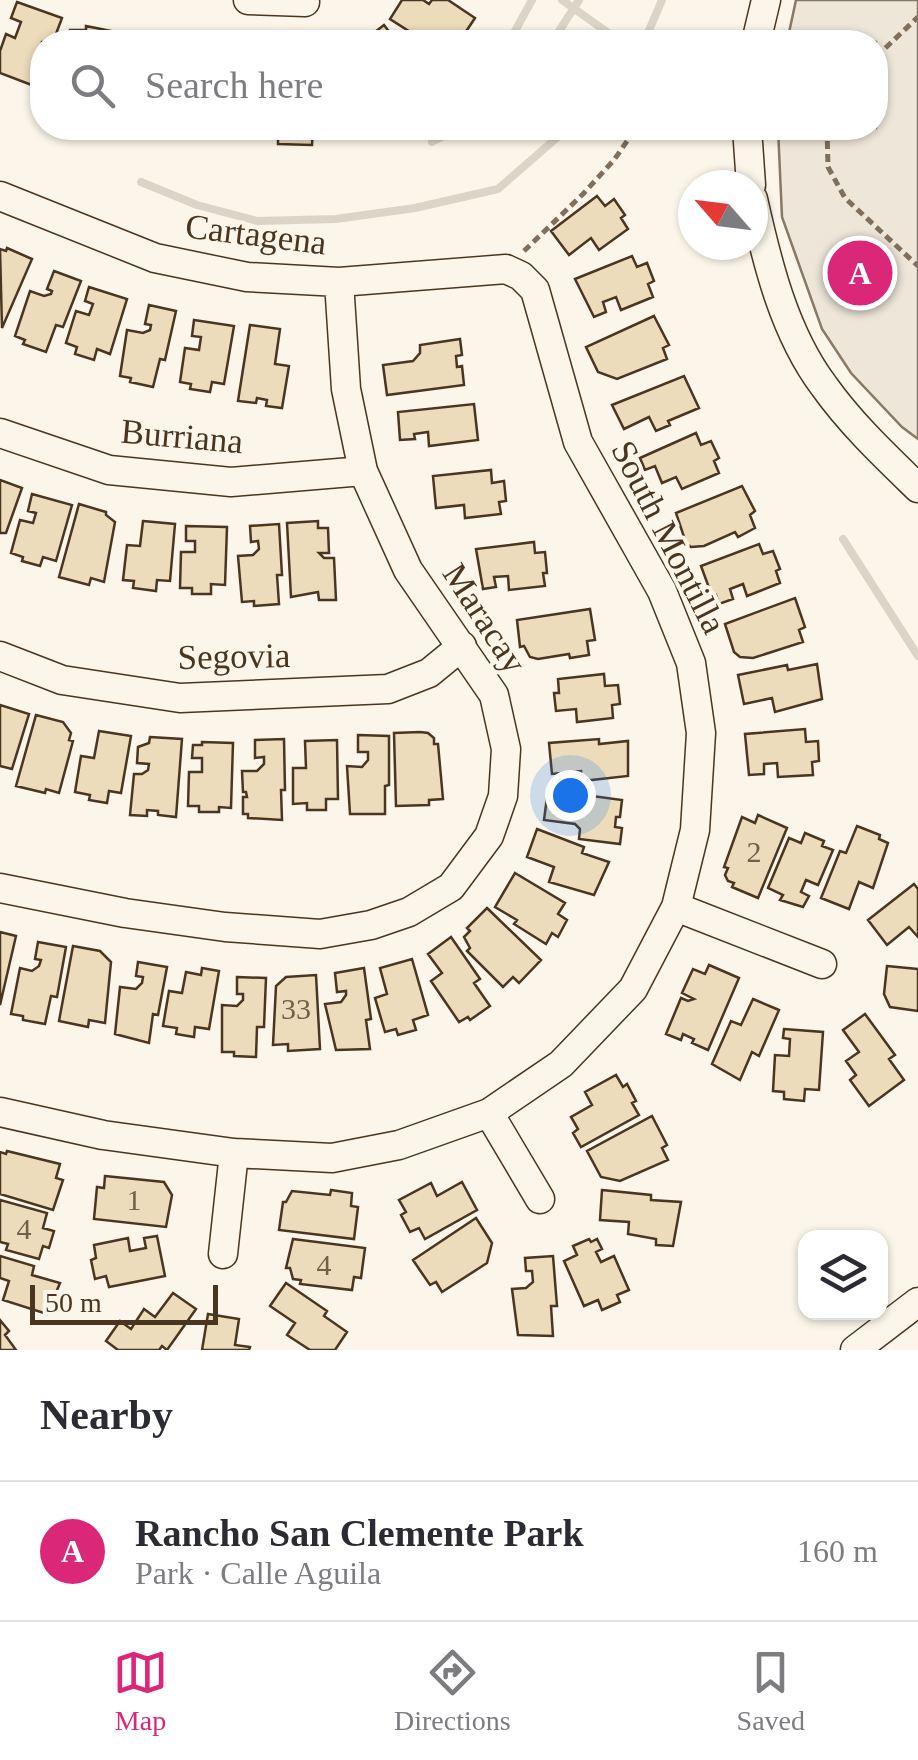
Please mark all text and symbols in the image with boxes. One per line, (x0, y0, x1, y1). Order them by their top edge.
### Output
search box (30, 30, 888, 140)
icon: search (65, 58, 120, 113)
text: Search here (145, 64, 323, 106)
north arrow (678, 170, 768, 260)
street label: Cartagena (183, 206, 329, 263)
pin: A (828, 236, 892, 310)
street label: Burriana (119, 412, 245, 461)
street label: South Montilla (603, 434, 734, 640)
street label: Maracay (435, 556, 535, 681)
street label: Segovia (177, 636, 291, 677)
your location (545, 770, 596, 821)
house number: 2 (747, 835, 762, 868)
house number: 33 (281, 992, 311, 1025)
house number: 1 (127, 1183, 142, 1216)
house number: 4 (17, 1212, 32, 1245)
map controls (798, 1230, 888, 1320)
button: layers (798, 1230, 888, 1320)
house number: 4 (317, 1248, 332, 1281)
scale bar (30, 1280, 218, 1324)
text: 50 m (45, 1287, 102, 1318)
text: Nearby (40, 1392, 173, 1438)
text: Rancho San Clemente Park (135, 1512, 584, 1554)
text: A (61, 1533, 84, 1569)
text: 160 m (797, 1533, 878, 1569)
text: Park · Calle Aguila (135, 1555, 381, 1591)
tab: Map (113, 1645, 168, 1737)
tab: Directions (394, 1645, 511, 1737)
tab: Saved (737, 1645, 805, 1737)

